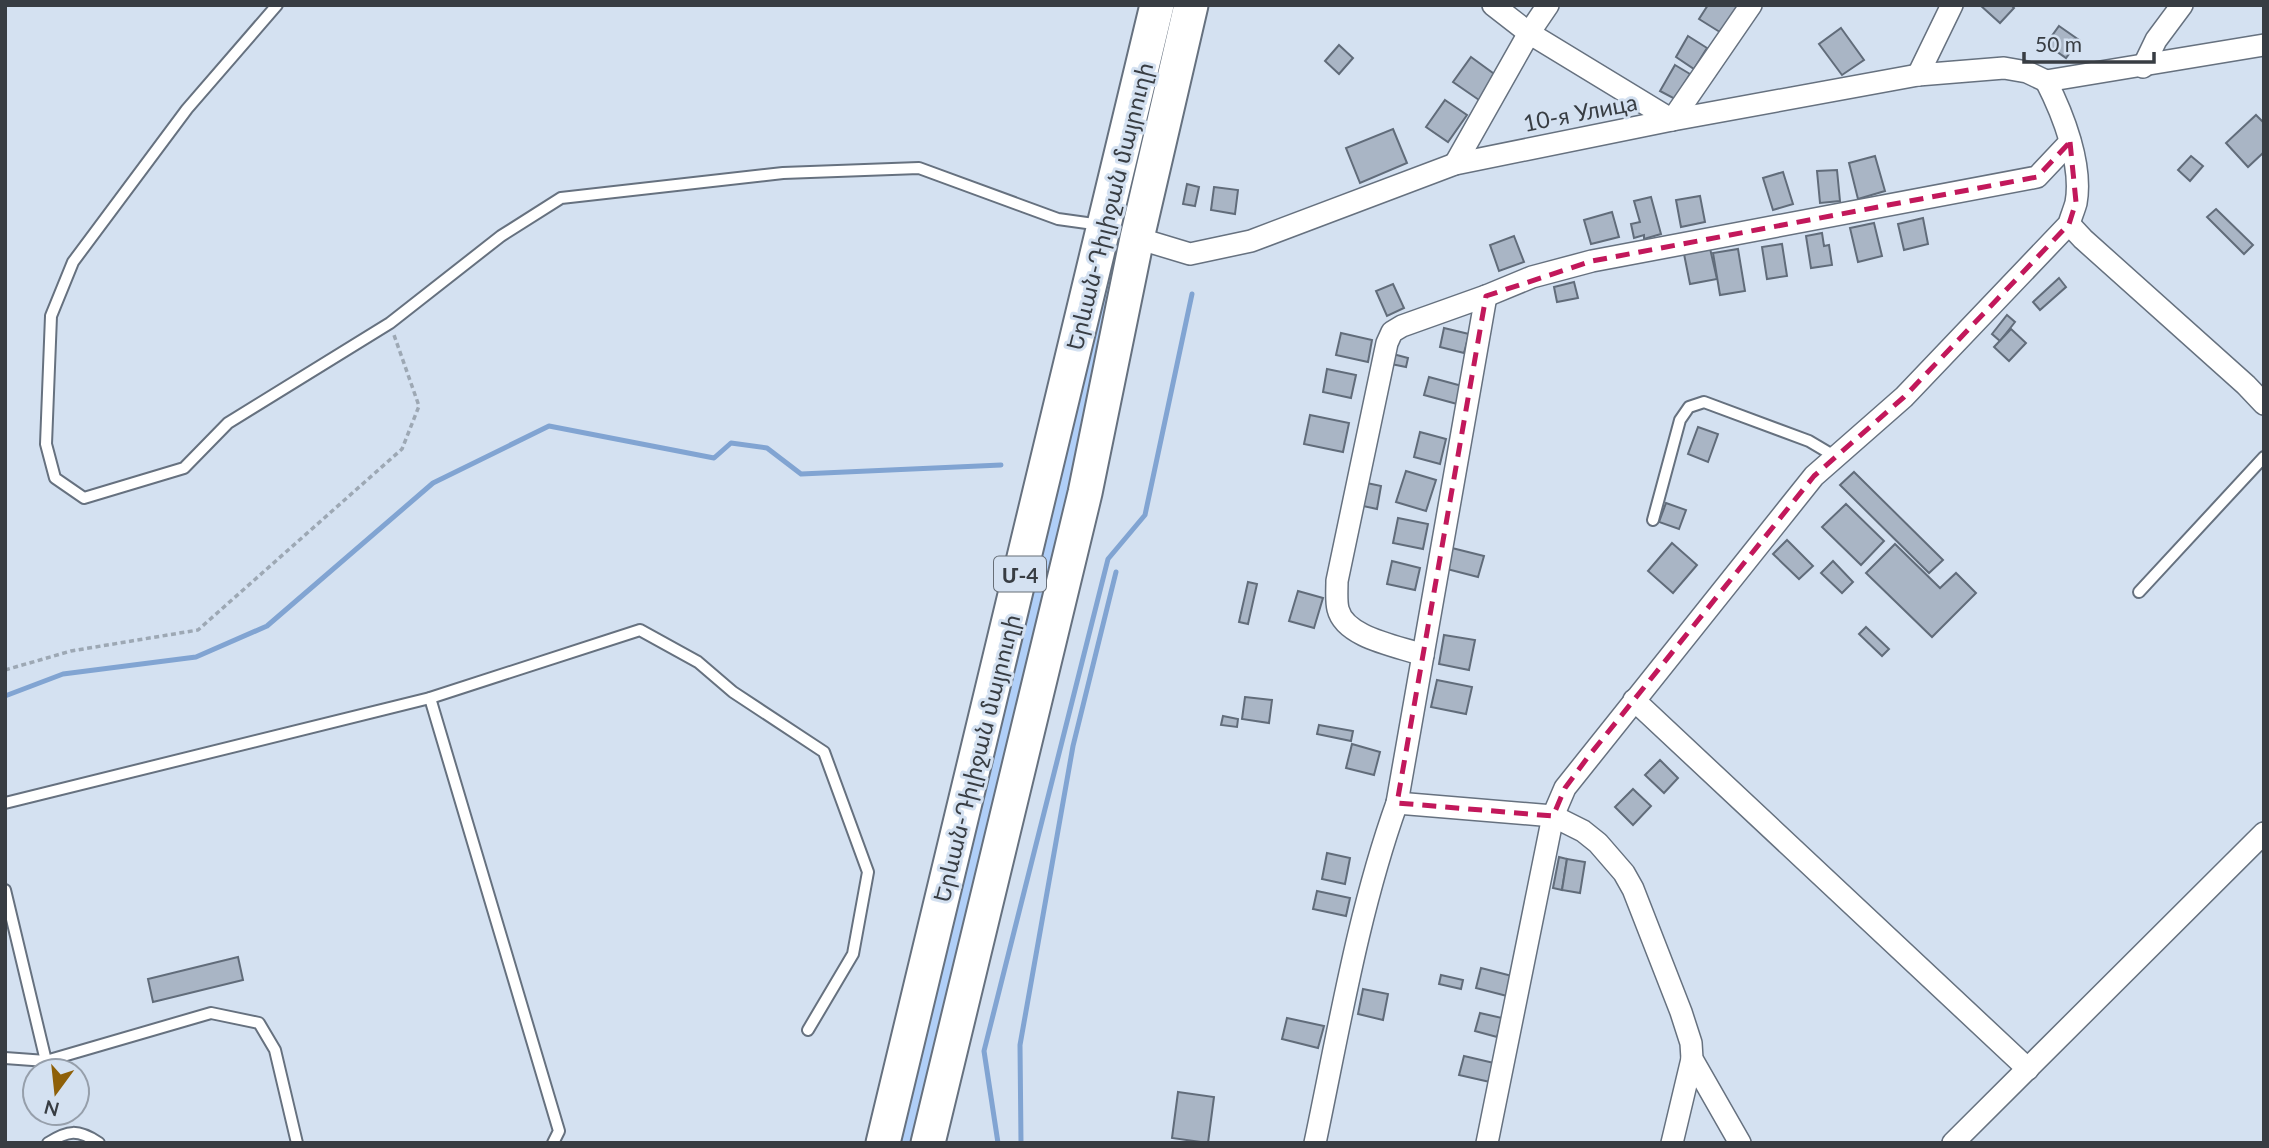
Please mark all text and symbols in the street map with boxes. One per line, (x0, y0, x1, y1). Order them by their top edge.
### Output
scale bar (2024, 21, 2154, 65)
text: 50 m (2035, 31, 2082, 56)
street label: Երևան-Դիլիջան մայրուղի (1060, 59, 1159, 353)
street label: 10-я Улица (1521, 87, 1639, 137)
road number: Մ-4 (994, 556, 1046, 592)
street label: Երևան-Դիլիջան մայրուղի (927, 611, 1026, 905)
north arrow (21, 1057, 91, 1127)
text: N (41, 1096, 62, 1122)

